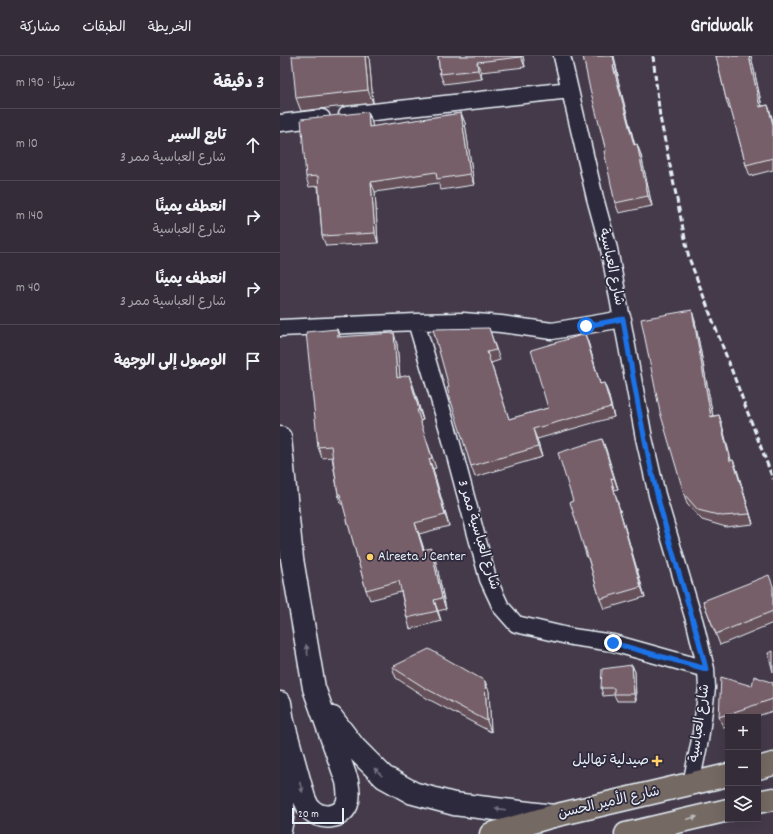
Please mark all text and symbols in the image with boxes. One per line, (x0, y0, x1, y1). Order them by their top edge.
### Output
text: Gridwalk (691, 14, 753, 41)
text: مشاركة (20, 18, 60, 38)
text: الطبقات (82, 18, 126, 38)
text: الخريطة (148, 18, 191, 38)
text: 3 دقيقة (213, 72, 264, 96)
text: سيرًا · 190 m (16, 74, 75, 93)
text: تابع السير (169, 125, 226, 147)
icon: ahead (242, 134, 264, 156)
text: 10 m (16, 135, 38, 154)
text: شارع العباسية ممر 3 (120, 149, 226, 168)
text: انعطف يمينًا (156, 197, 226, 219)
icon: right (242, 206, 264, 228)
text: 140 m (16, 207, 43, 226)
text: شارع العباسية (153, 221, 226, 240)
street label: شارع العباسية (593, 226, 629, 308)
text: انعطف يمينًا (156, 269, 226, 291)
icon: right (242, 278, 264, 300)
text: 40 m (16, 279, 40, 298)
text: شارع العباسية ممر 3 (120, 293, 226, 312)
route start (577, 317, 595, 335)
icon: arrive (242, 350, 264, 372)
text: الوصول إلى الوجهة (114, 351, 226, 373)
street label: شارع العباسية ممر 3 (452, 478, 504, 592)
place label: Alreeta J Center (378, 547, 467, 567)
marker: Alreeta J Center (365, 552, 375, 562)
route end (604, 634, 622, 652)
one-way arrow (304, 644, 310, 656)
street label: شارع العباسية (685, 683, 715, 763)
map controls (725, 714, 761, 822)
button: + (725, 714, 761, 750)
button: − (725, 750, 761, 786)
place label: صيدلية تهاليل (572, 751, 649, 771)
marker: صيدلية تهاليل (652, 756, 662, 766)
one-way arrow (374, 767, 383, 777)
one-way arrow (298, 781, 304, 793)
street label: شارع الأمير الحسن (556, 781, 662, 824)
button: layers (725, 786, 761, 822)
scale bar (292, 806, 344, 825)
one-way arrow (494, 806, 506, 813)
text: 20 m (298, 807, 319, 823)
one-way arrow (685, 815, 698, 821)

